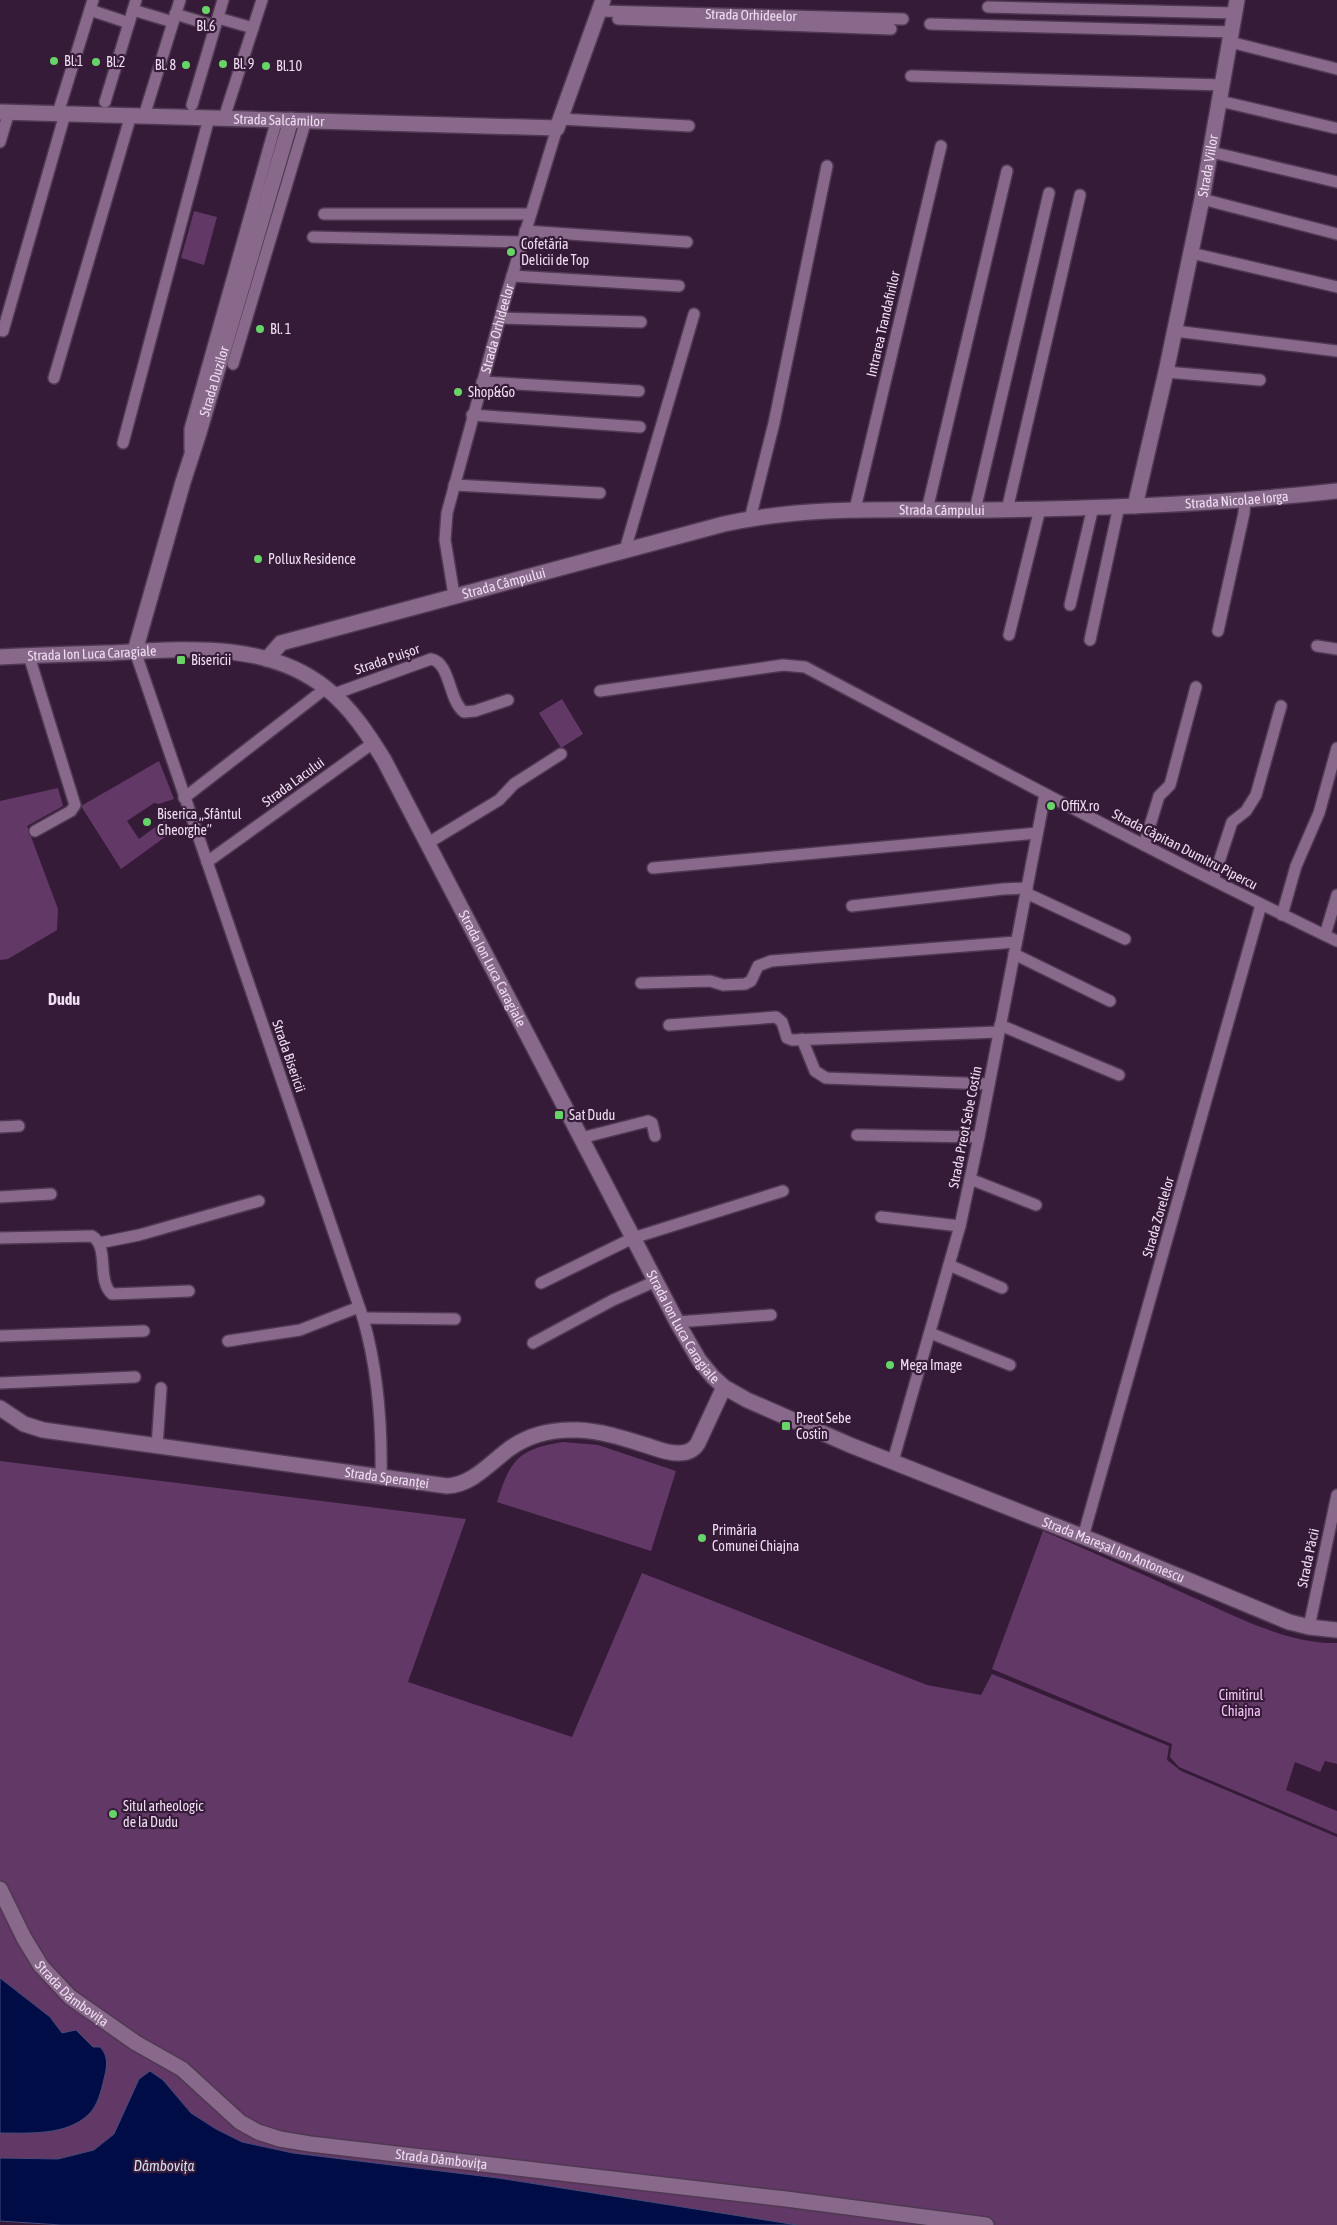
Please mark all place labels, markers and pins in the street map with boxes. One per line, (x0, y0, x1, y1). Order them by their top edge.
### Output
marker: Bl.6 (200, 4, 212, 16)
place label: Bl.6 (196, 18, 216, 34)
place label: Bl.1 (64, 53, 83, 69)
place label: Bl.2 (106, 54, 125, 70)
marker: Bl.1 (48, 55, 60, 67)
marker: Bl.2 (90, 56, 102, 68)
place label: Bl. 9 (233, 56, 254, 72)
place label: Bl. 8 (155, 57, 176, 73)
marker: Bl. 9 (217, 58, 229, 70)
place label: Bl.10 (276, 58, 302, 74)
marker: Bl. 8 (180, 59, 192, 71)
marker: Bl.10 (260, 60, 272, 72)
place label: Cofetăria Delicii de Top (521, 236, 589, 268)
marker: Cofetăria Delicii de Top (505, 246, 517, 258)
place label: Bl. 1 (270, 321, 291, 337)
marker: Bl. 1 (254, 323, 266, 335)
place label: Shop&Go (468, 384, 515, 400)
marker: Shop&Go (452, 386, 464, 398)
place label: Pollux Residence (268, 551, 356, 567)
marker: Pollux Residence (252, 553, 264, 565)
place label: Bisericii (191, 652, 231, 668)
marker: Bisericii (175, 654, 187, 666)
place label: OffiX.ro (1061, 798, 1100, 814)
marker: OffiX.ro (1045, 800, 1057, 812)
place label: Biserica „Sfântul Gheorghe” (157, 806, 242, 838)
marker: Biserica „Sfântul Gheorghe” (141, 816, 153, 828)
place label: Sat Dudu (569, 1107, 615, 1123)
marker: Sat Dudu (553, 1109, 565, 1121)
place label: Mega Image (900, 1357, 962, 1373)
marker: Mega Image (884, 1359, 896, 1371)
place label: Preot Sebe Costin (796, 1410, 851, 1442)
marker: Preot Sebe Costin (780, 1420, 792, 1432)
place label: Primăria Comunei Chiajna (712, 1522, 799, 1554)
marker: Primăria Comunei Chiajna (696, 1532, 708, 1544)
place label: Situl arheologic de la Dudu (123, 1798, 204, 1830)
marker: Situl arheologic de la Dudu (107, 1808, 119, 1820)

